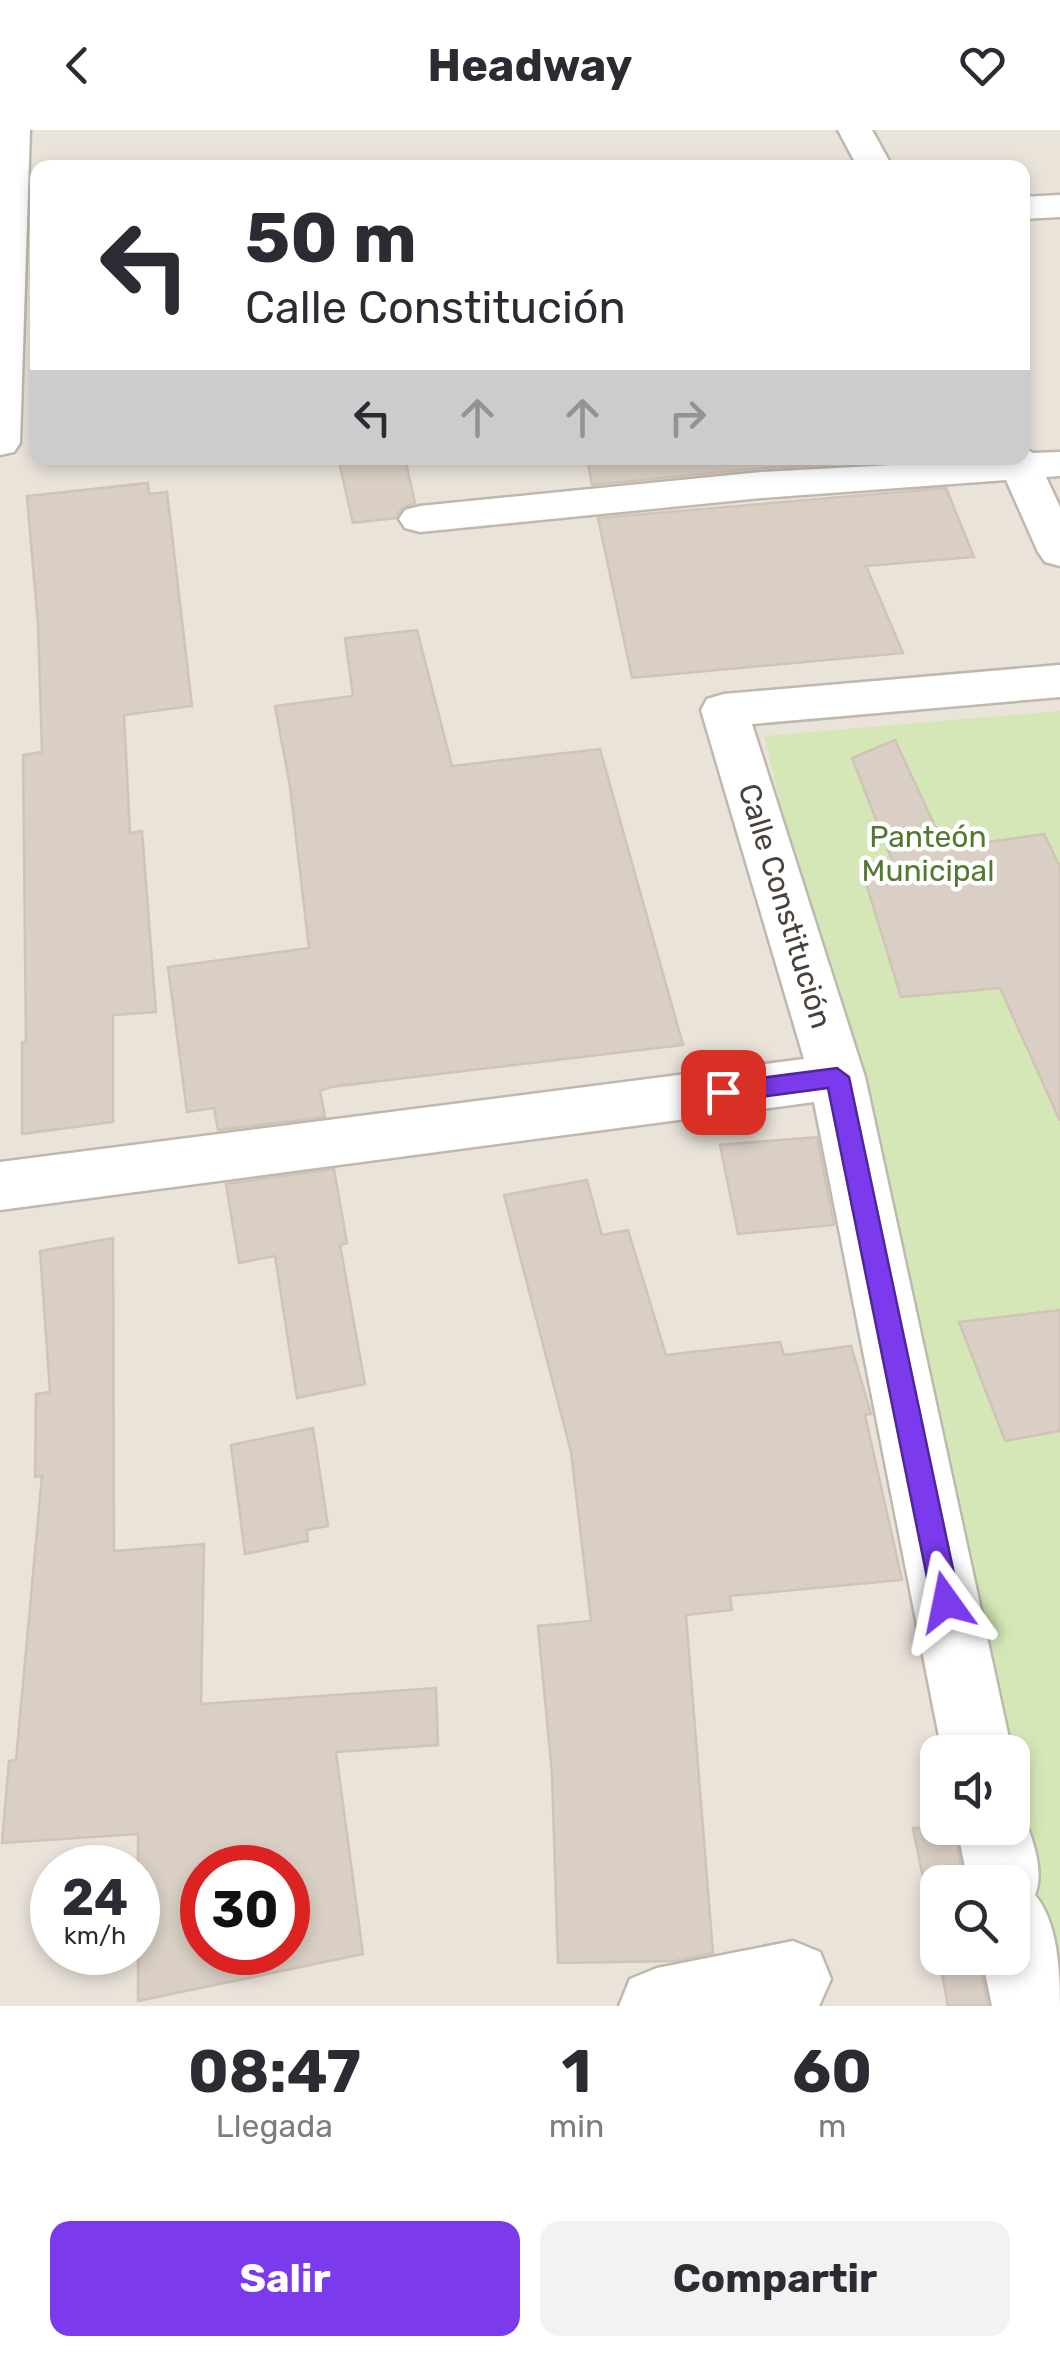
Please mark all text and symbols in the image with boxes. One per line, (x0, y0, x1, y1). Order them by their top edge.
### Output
icon: back (50, 38, 105, 93)
icon: heart (955, 38, 1010, 93)
text: Headway (428, 39, 632, 92)
text: 50 m (245, 197, 417, 280)
icon: left (80, 200, 210, 330)
text: Calle Constitución (245, 281, 626, 334)
icon: left (345, 390, 400, 445)
icon: ahead (450, 390, 505, 445)
icon: ahead (555, 390, 610, 445)
icon: right (660, 390, 715, 445)
street label: Calle Constitución (731, 779, 839, 1033)
park label: Panteón Municipal (862, 819, 994, 889)
pin (681, 1050, 766, 1135)
icon: arrive (696, 1065, 751, 1120)
position arrow (894, 1550, 998, 1654)
map controls (920, 1735, 1030, 1975)
button: sound (920, 1735, 1030, 1845)
speed limit sign: 30 (180, 1845, 310, 1975)
button: search (920, 1865, 1030, 1975)
text: 24 (62, 1868, 128, 1928)
text: km/h (64, 1921, 126, 1950)
text: 08:47 (188, 2036, 361, 2107)
text: 1 (562, 2036, 591, 2107)
text: 60 (792, 2036, 872, 2107)
text: Llegada (216, 2107, 333, 2145)
text: min (549, 2107, 604, 2145)
text: m (818, 2107, 846, 2145)
button: Salir (50, 2221, 520, 2336)
button: Compartir (540, 2221, 1010, 2336)

